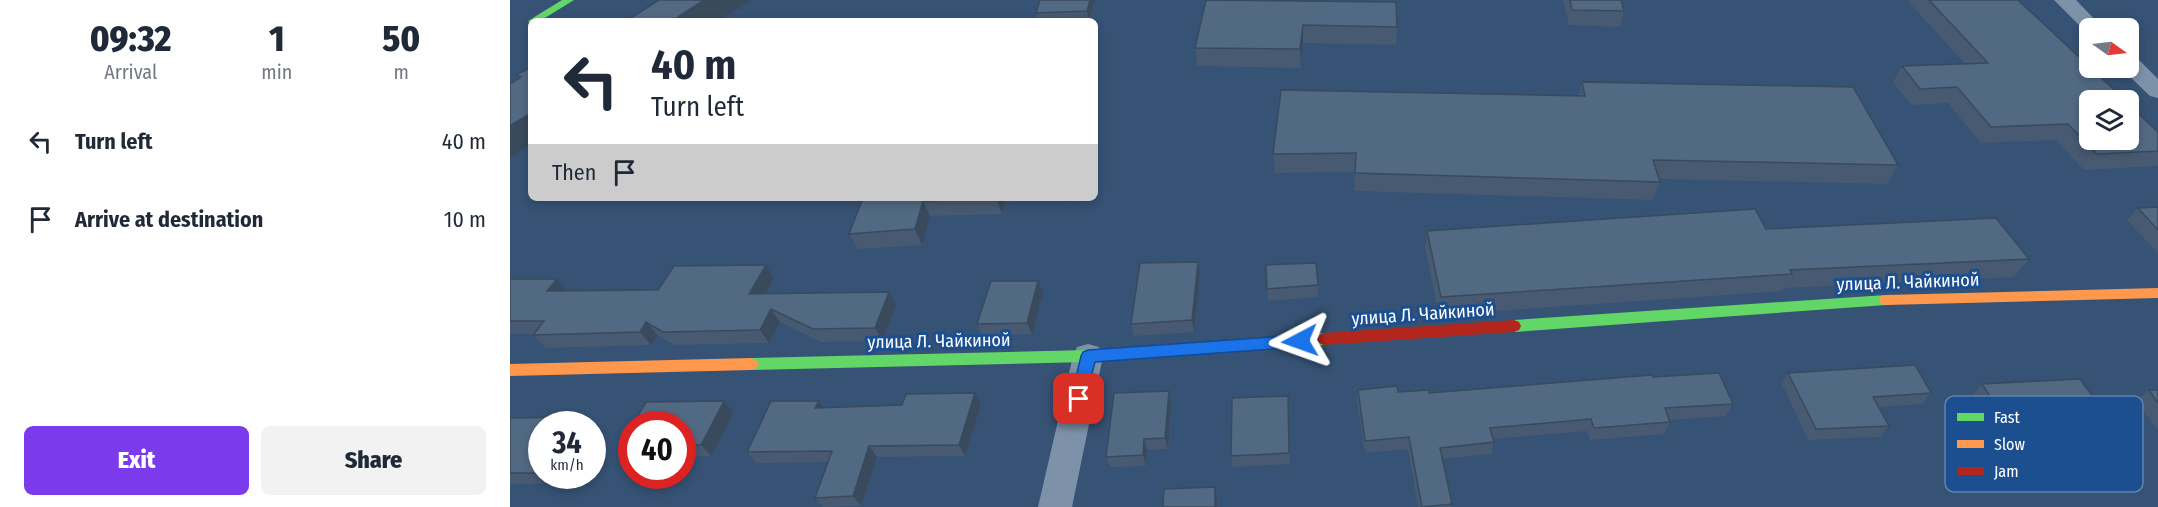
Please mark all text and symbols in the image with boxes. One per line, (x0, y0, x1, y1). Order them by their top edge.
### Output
text: 09:32 (90, 17, 171, 61)
text: 1 (269, 17, 285, 61)
text: 50 (382, 17, 420, 61)
north arrow (2079, 18, 2139, 78)
map controls (2079, 18, 2139, 150)
text: 40 m (651, 40, 736, 90)
icon: left (552, 42, 630, 120)
text: Arrival (104, 60, 157, 84)
text: min (261, 60, 292, 84)
text: m (393, 60, 409, 84)
button: layers (2079, 90, 2139, 150)
text: Turn left (651, 91, 744, 123)
icon: left (24, 125, 57, 158)
text: Turn left (75, 128, 153, 155)
text: 40 m (442, 128, 486, 155)
icon: arrive (608, 156, 641, 189)
text: Then (552, 159, 596, 186)
icon: arrive (24, 203, 57, 236)
text: Arrive at destination (75, 206, 263, 233)
text: 10 m (444, 206, 486, 233)
street label: улица Л. Чайкиной (1836, 269, 1980, 295)
street label: улица Л. Чайкиной (1351, 298, 1495, 330)
position arrow (1268, 309, 1332, 373)
street label: улица Л. Чайкиной (867, 329, 1011, 353)
pin (1053, 373, 1104, 424)
icon: arrive (1062, 382, 1095, 415)
legend (1945, 396, 2143, 492)
text: Fast (1994, 408, 2021, 427)
speed limit sign: 40 (618, 411, 696, 489)
text: 34 (552, 425, 582, 461)
button: Exit (24, 426, 249, 495)
button: Share (261, 426, 486, 495)
text: Slow (1994, 435, 2025, 454)
text: km/h (550, 456, 584, 474)
text: Jam (1994, 462, 2019, 481)

